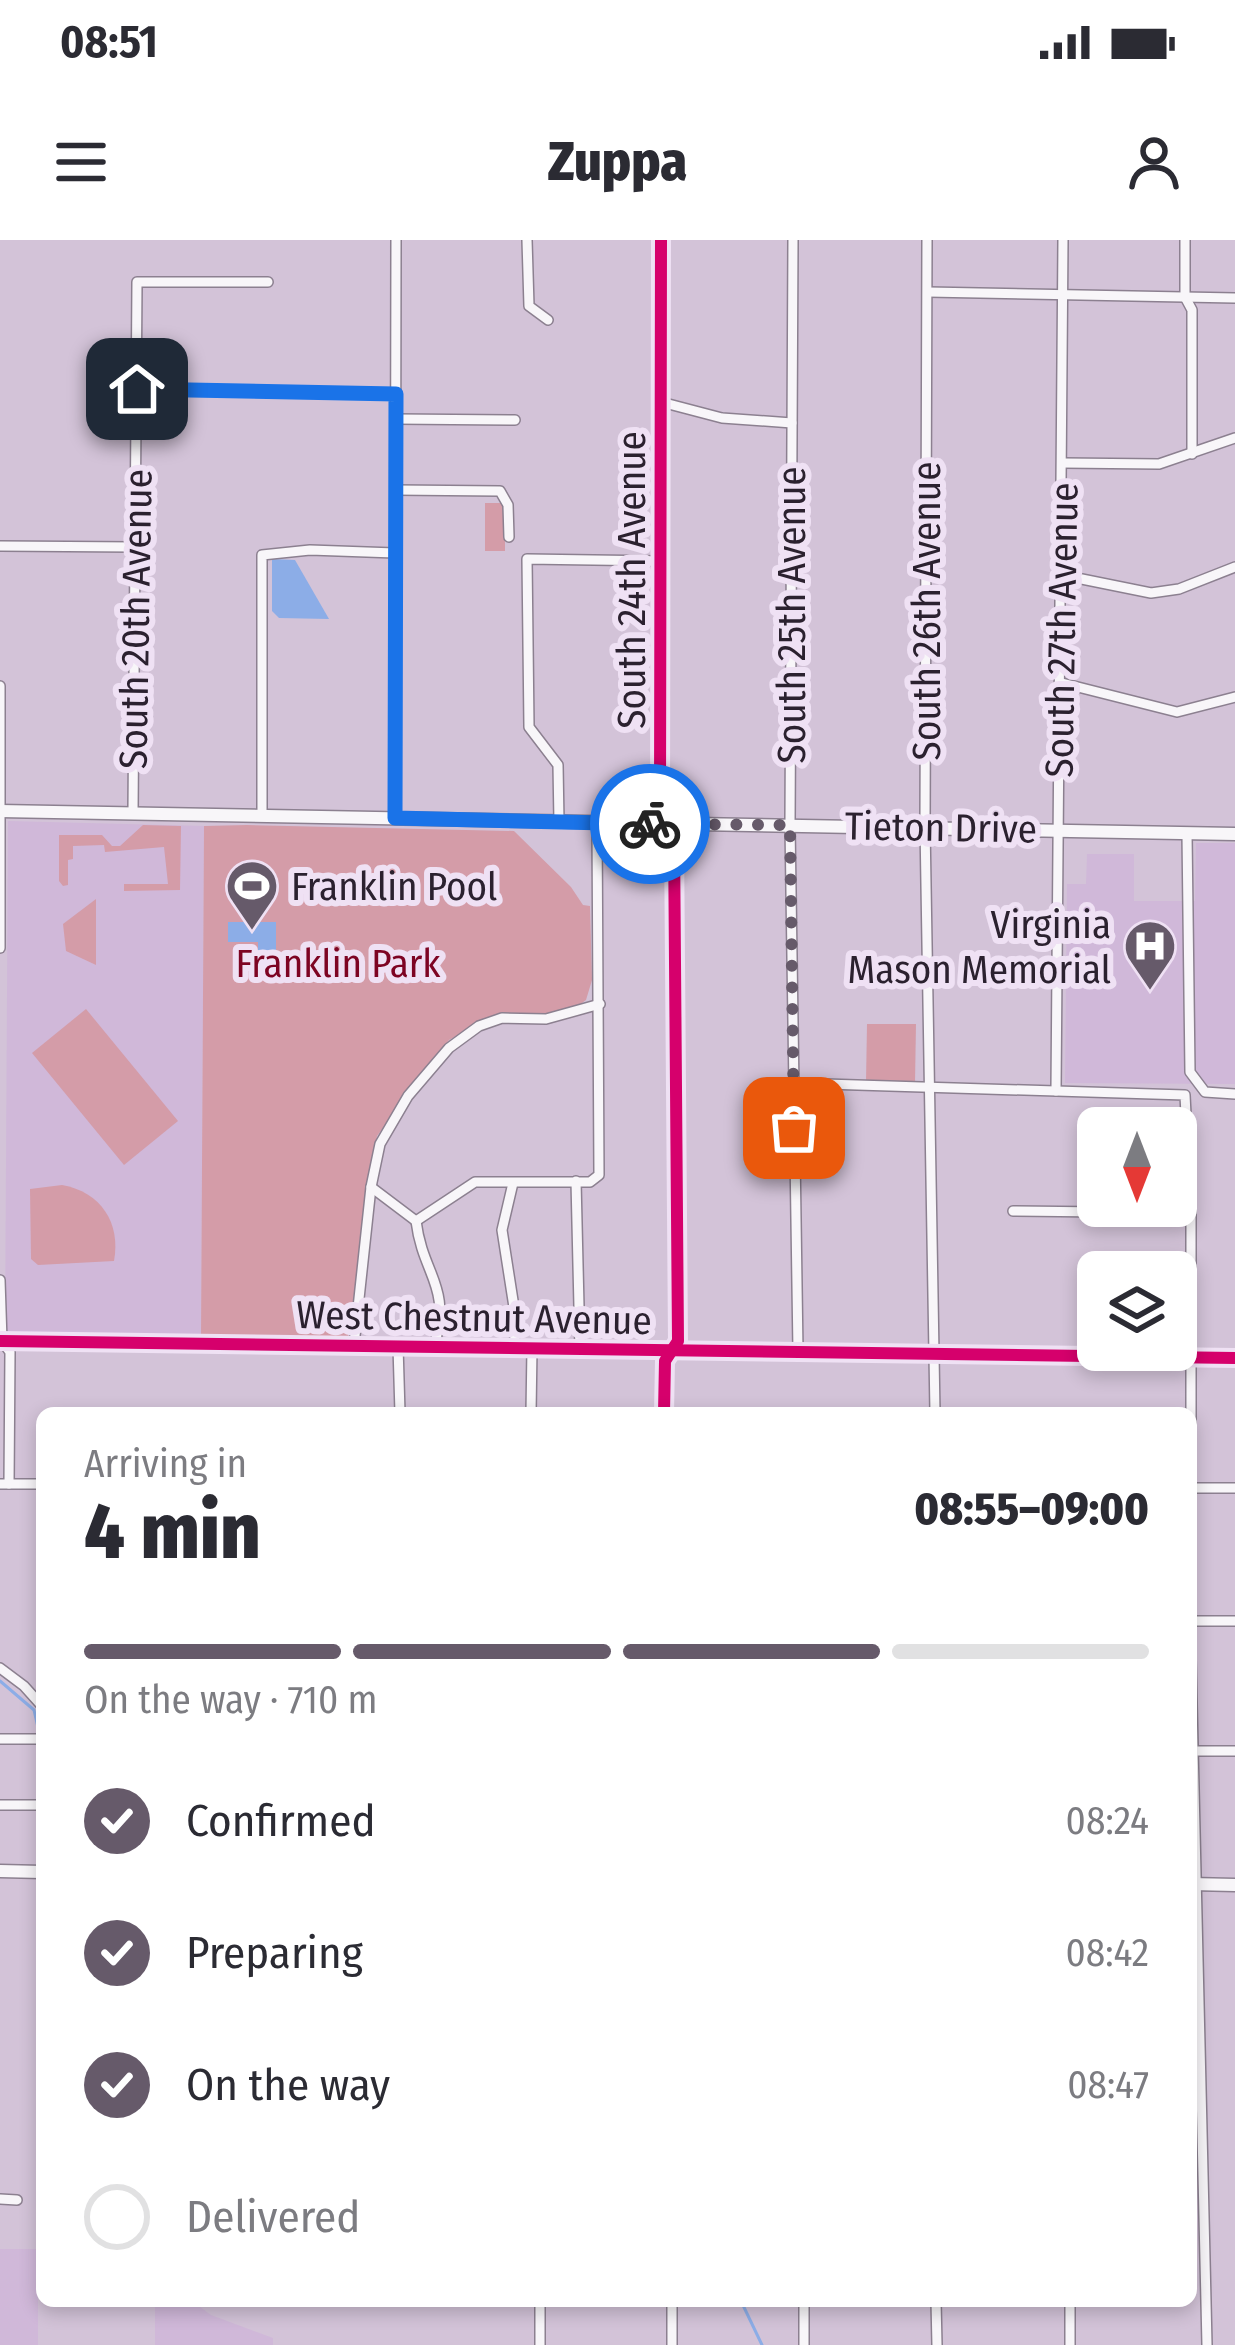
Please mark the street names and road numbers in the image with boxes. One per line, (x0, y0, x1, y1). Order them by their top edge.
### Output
street label: South 24th Avenue (609, 431, 655, 729)
street label: South 26th Avenue (904, 462, 950, 760)
street label: South 25th Avenue (769, 466, 815, 764)
street label: South 20th Avenue (110, 469, 162, 769)
street label: South 27th Avenue (1036, 482, 1088, 778)
street label: Tieton Drive (845, 803, 1037, 853)
street label: West Chestnut Avenue (296, 1292, 652, 1344)

